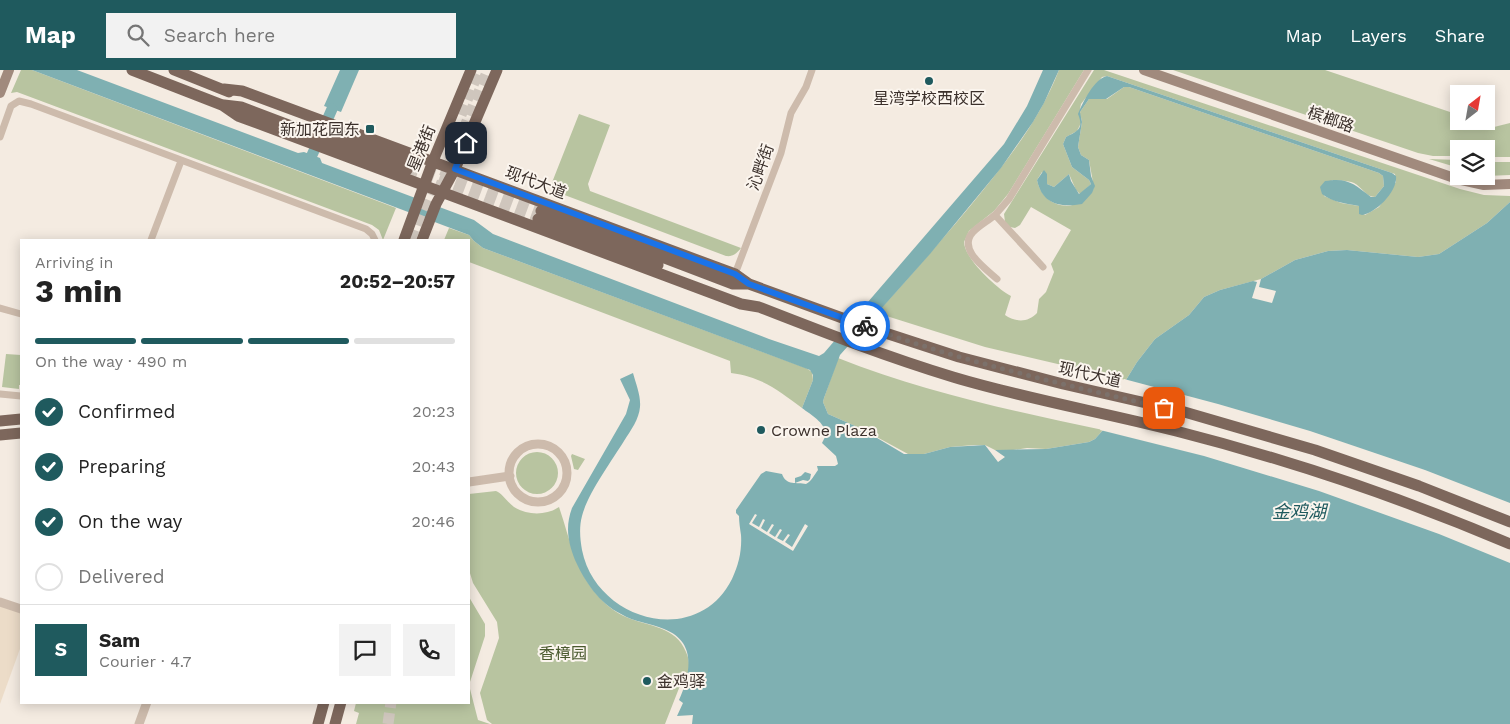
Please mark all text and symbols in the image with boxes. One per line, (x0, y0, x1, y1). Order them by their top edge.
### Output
search box (106, 13, 456, 58)
text: Map (25, 21, 76, 49)
icon: search (124, 21, 152, 49)
text: Search here (164, 24, 275, 47)
text: Map (1285, 25, 1322, 46)
text: Layers (1350, 25, 1407, 46)
text: Share (1435, 25, 1485, 46)
marker: 星湾学校西校区 (923, 75, 935, 87)
north arrow (1450, 85, 1495, 130)
map controls (1450, 85, 1495, 185)
place label: 星湾学校西校区 (873, 89, 985, 108)
street label: 槟榔路 (1305, 103, 1357, 136)
place label: 新加花园东 (280, 120, 360, 139)
street label: 星港街 (404, 122, 439, 174)
pin (445, 122, 487, 164)
marker: 新加花园东 (364, 123, 376, 135)
icon: home (452, 129, 480, 157)
button: layers (1450, 140, 1495, 185)
street label: 沁畔街 (743, 141, 778, 193)
street label: 现代大道 (503, 162, 569, 203)
text: Arriving in (35, 253, 113, 272)
text: 20:52–20:57 (340, 270, 455, 293)
text: 3 min (35, 272, 122, 310)
courier (840, 301, 890, 351)
icon: bike (851, 312, 879, 340)
text: On the way · 490 m (35, 352, 187, 371)
street label: 现代大道 (1057, 358, 1123, 391)
pin (1143, 387, 1185, 429)
icon: bag (1150, 394, 1178, 422)
icon: check (35, 398, 63, 426)
text: Confirmed (78, 400, 175, 423)
text: 20:23 (412, 402, 455, 421)
place label: Crowne Plaza (771, 421, 877, 440)
marker: Crowne Plaza (755, 424, 767, 436)
icon: check (35, 453, 63, 481)
text: Preparing (78, 455, 165, 478)
text: 20:43 (412, 457, 455, 476)
water label: 金鸡湖 (1272, 501, 1329, 522)
icon: check (35, 508, 63, 536)
text: On the way (78, 510, 182, 533)
text: 20:46 (411, 512, 455, 531)
text: Delivered (78, 565, 165, 588)
button: chat (339, 624, 391, 676)
button: phone (403, 624, 455, 676)
text: Sam (99, 629, 140, 652)
text: S (55, 638, 67, 661)
park label: 香樟园 (539, 644, 587, 663)
text: Courier · 4.7 (99, 652, 192, 671)
place label: 金鸡驿 (657, 672, 705, 691)
marker: 金鸡驿 (641, 675, 653, 687)

